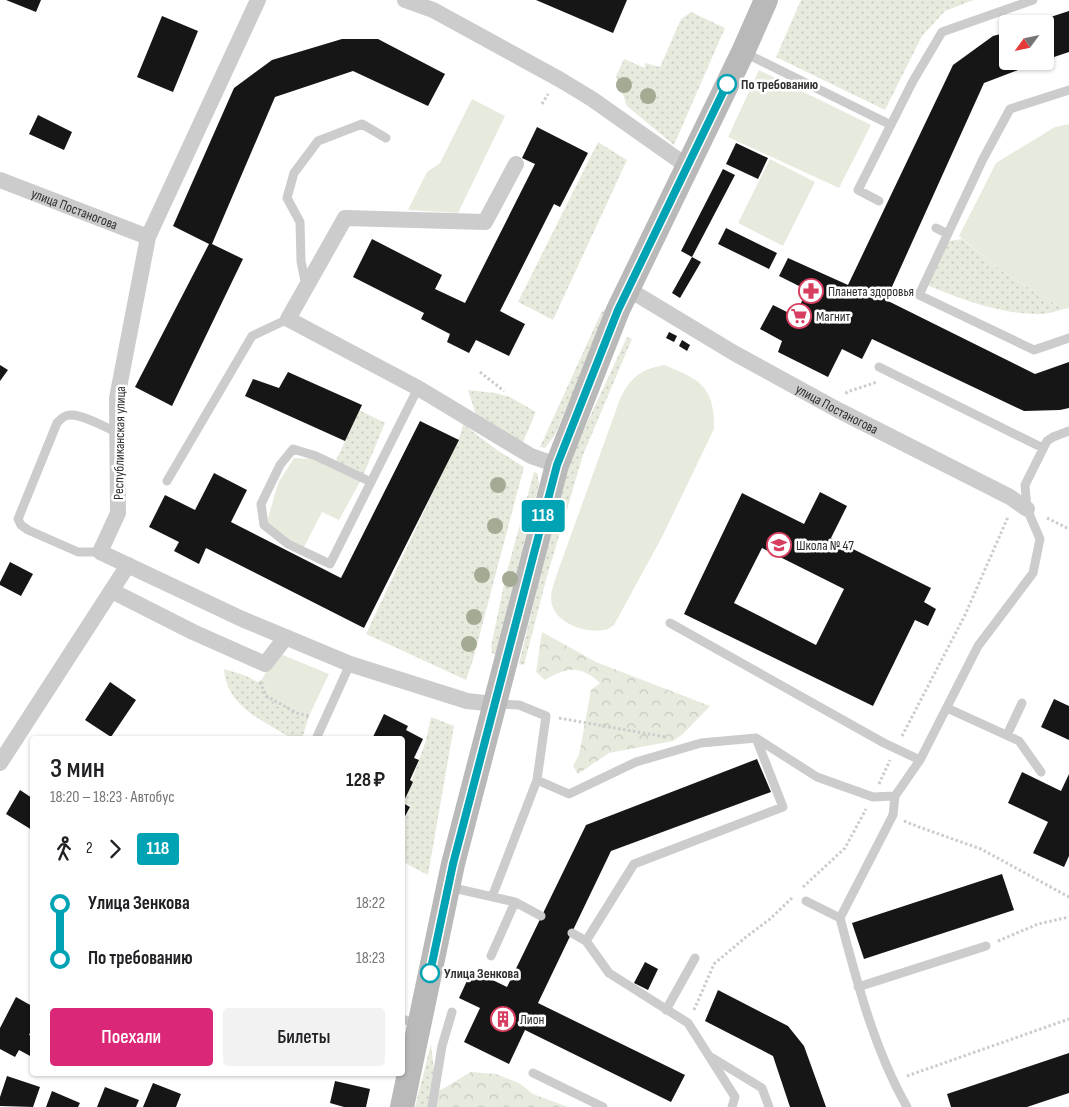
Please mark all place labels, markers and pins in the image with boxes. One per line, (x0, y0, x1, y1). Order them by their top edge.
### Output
marker: По требованию (717, 74, 737, 94)
place label: По требованию (741, 76, 818, 93)
pharmacy icon: Планета здоровья (798, 278, 824, 304)
place label: Планета здоровья (828, 283, 914, 300)
supermarket icon: Магнит (786, 303, 812, 329)
place label: Магнит (816, 308, 851, 325)
school or university icon: Школа № 47 (766, 532, 792, 558)
place label: Школа № 47 (796, 537, 854, 554)
marker: Улица Зенкова (420, 963, 440, 983)
place label: Улица Зенкова (444, 965, 519, 982)
building icon: Лион (490, 1006, 516, 1032)
place label: Лион (520, 1011, 544, 1028)

